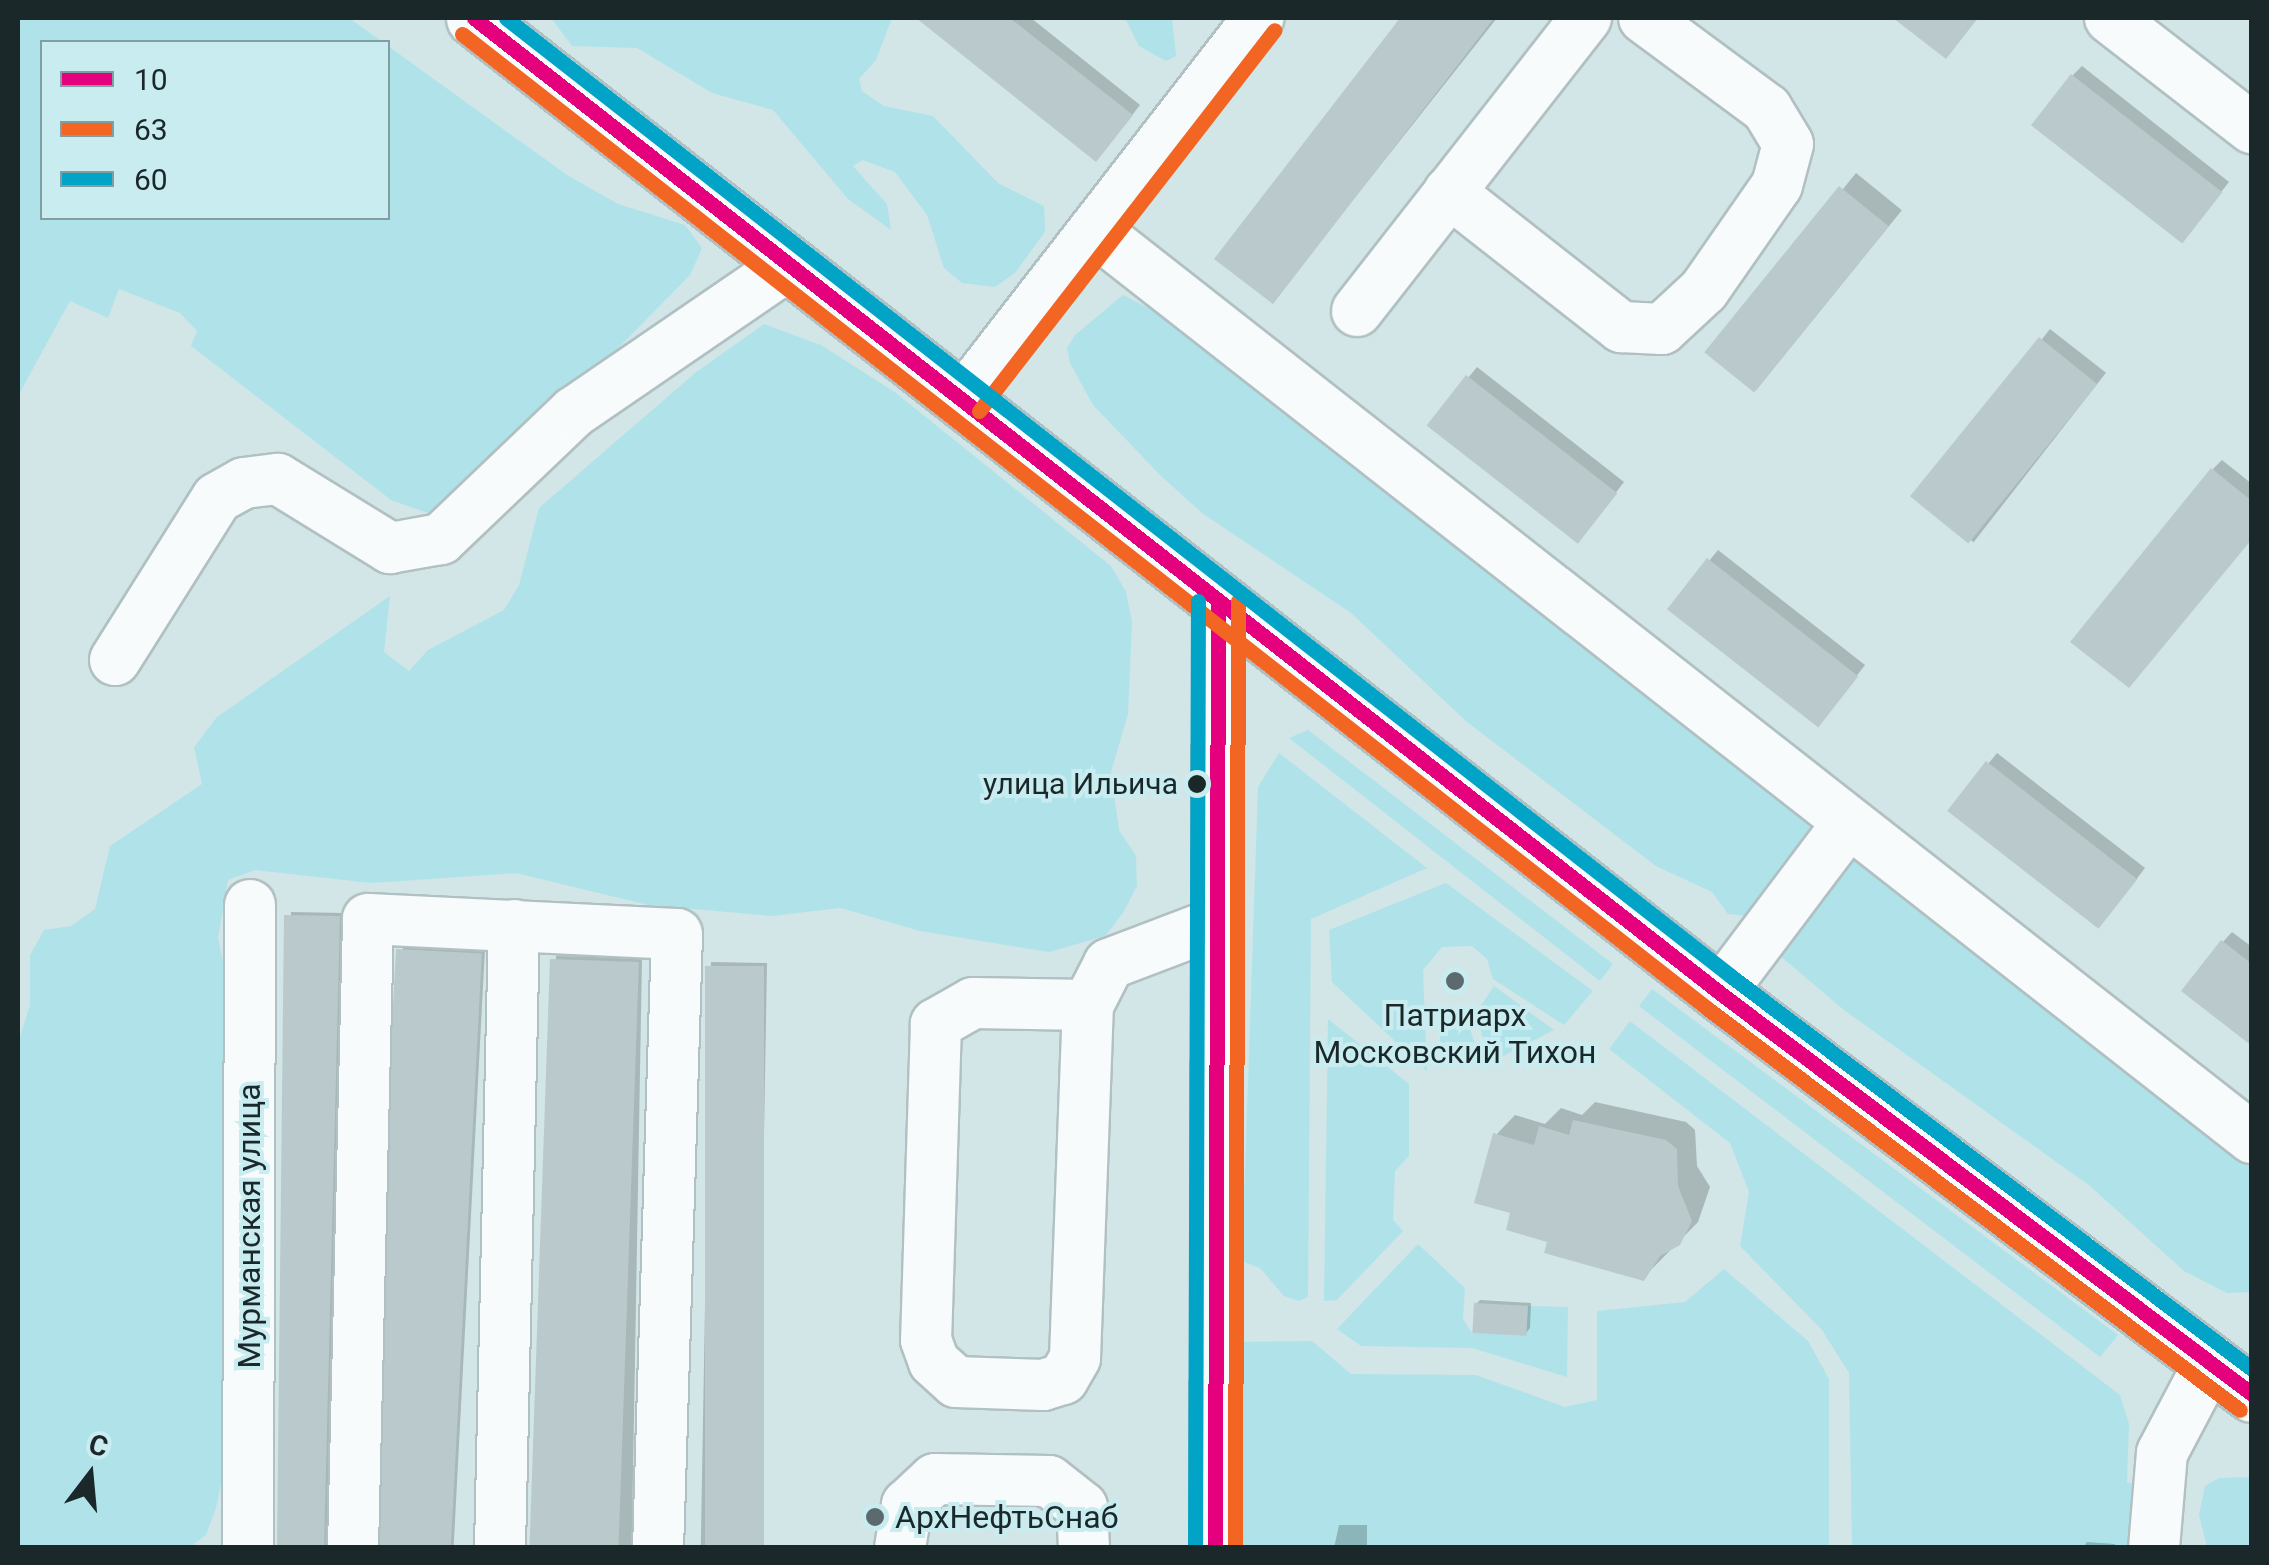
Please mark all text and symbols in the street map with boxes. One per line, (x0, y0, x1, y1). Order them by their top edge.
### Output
legend (40, 40, 390, 220)
text: 10 (134, 62, 168, 97)
text: 63 (134, 112, 168, 147)
text: 60 (134, 162, 168, 197)
place label: улица Ильича (983, 766, 1178, 802)
marker: улица Ильича (1187, 774, 1207, 794)
marker: Патриарх Московский Тихон (1444, 970, 1466, 992)
place label: Патриарх Московский Тихон (1313, 997, 1597, 1072)
street label: Мурманская улица (230, 1083, 268, 1369)
north arrow (40, 1425, 140, 1525)
text: С (85, 1427, 112, 1464)
place label: АрхНефтьСнаб (895, 1498, 1118, 1536)
marker: АрхНефтьСнаб (864, 1506, 886, 1528)

